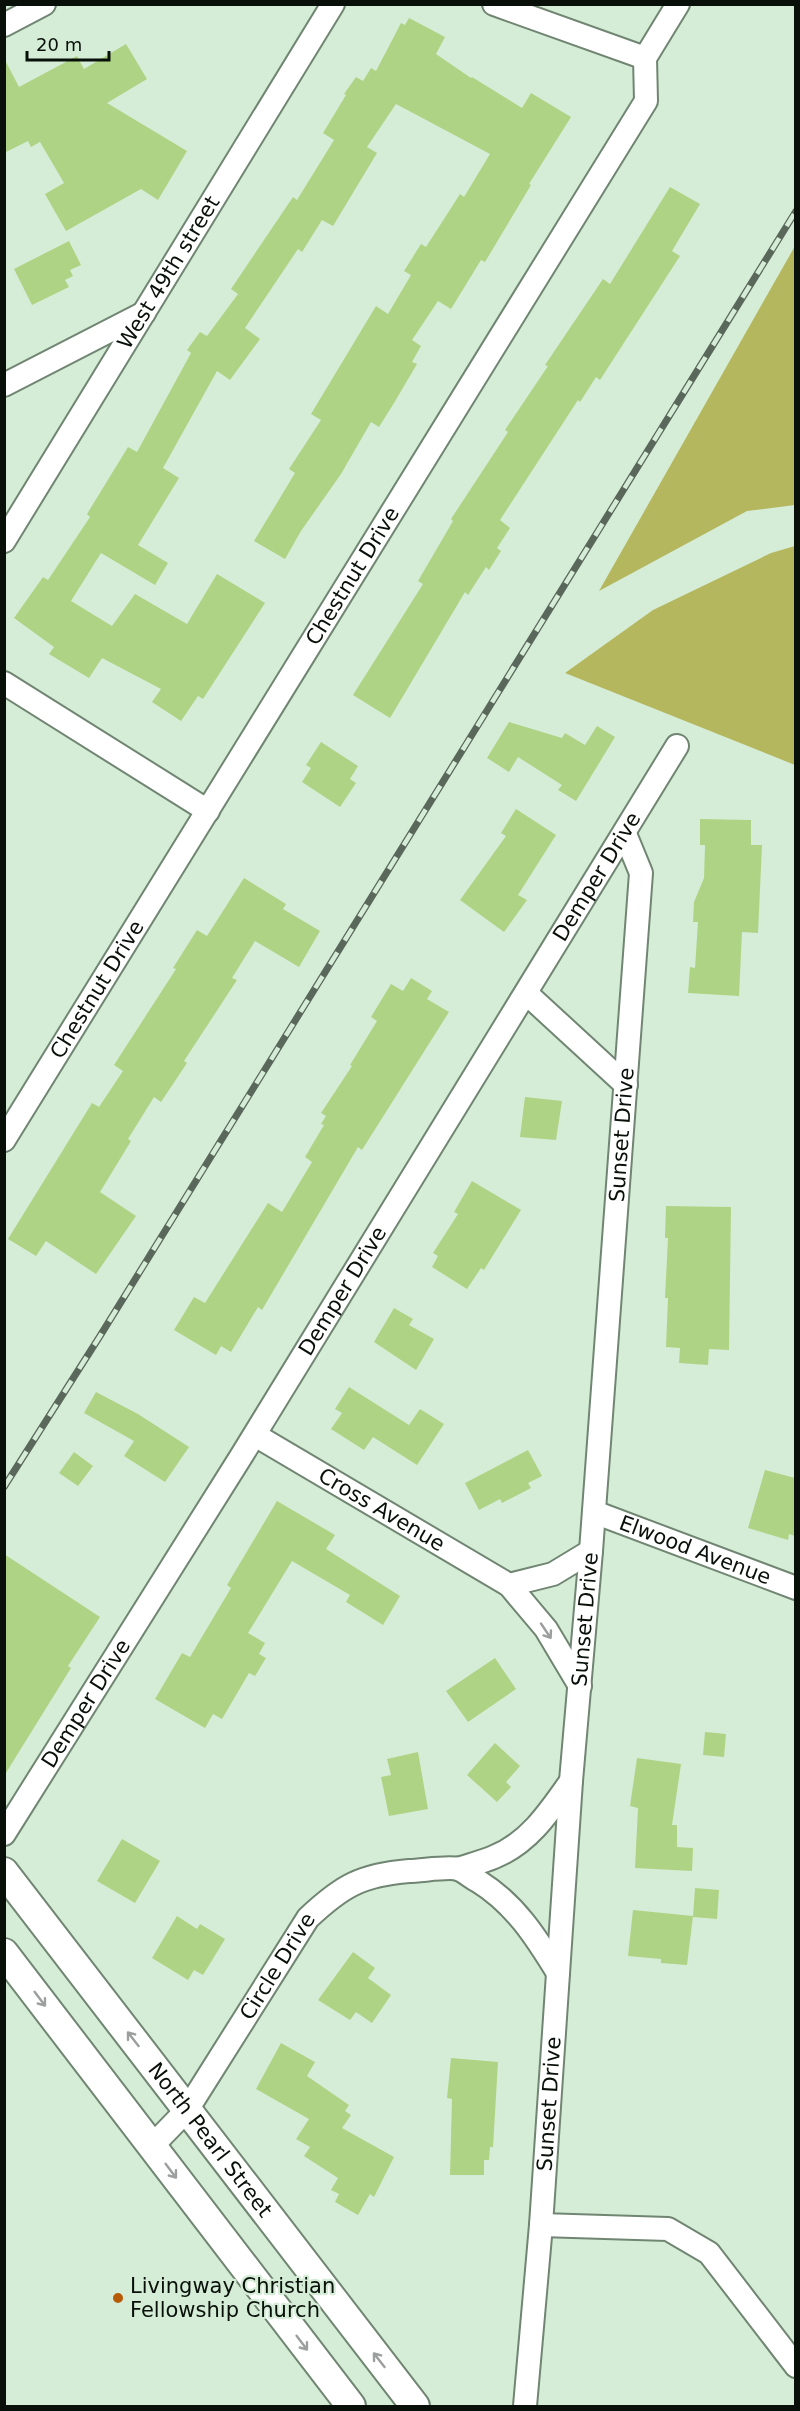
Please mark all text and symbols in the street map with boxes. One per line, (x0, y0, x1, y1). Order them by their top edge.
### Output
scale bar (27, 24, 110, 62)
text: 20 m (36, 34, 82, 55)
street label: West 49th street (113, 192, 224, 353)
street label: Chestnut Drive (301, 503, 404, 649)
street label: Demper Drive (548, 808, 646, 946)
street label: Chestnut Drive (45, 916, 149, 1063)
street label: Sunset Drive (605, 1067, 639, 1203)
street label: Demper Drive (294, 1222, 391, 1360)
street label: Cross Avenue (314, 1463, 449, 1556)
street label: Elwood Avenue (616, 1511, 774, 1589)
street label: Sunset Drive (567, 1551, 603, 1688)
one-way arrow (540, 1622, 552, 1638)
street label: Demper Drive (37, 1635, 135, 1772)
street label: Circle Drive (235, 1908, 320, 2024)
one-way arrow (33, 1991, 46, 2007)
one-way arrow (126, 2031, 139, 2047)
street label: Sunset Drive (533, 2036, 566, 2172)
street label: North Pearl Street (143, 2058, 277, 2222)
one-way arrow (165, 2162, 177, 2178)
place label: Livingway Christian Fellowship Church (130, 2274, 335, 2322)
marker: Livingway Christian Fellowship Church (111, 2291, 125, 2305)
one-way arrow (296, 2334, 308, 2350)
one-way arrow (373, 2352, 386, 2368)

